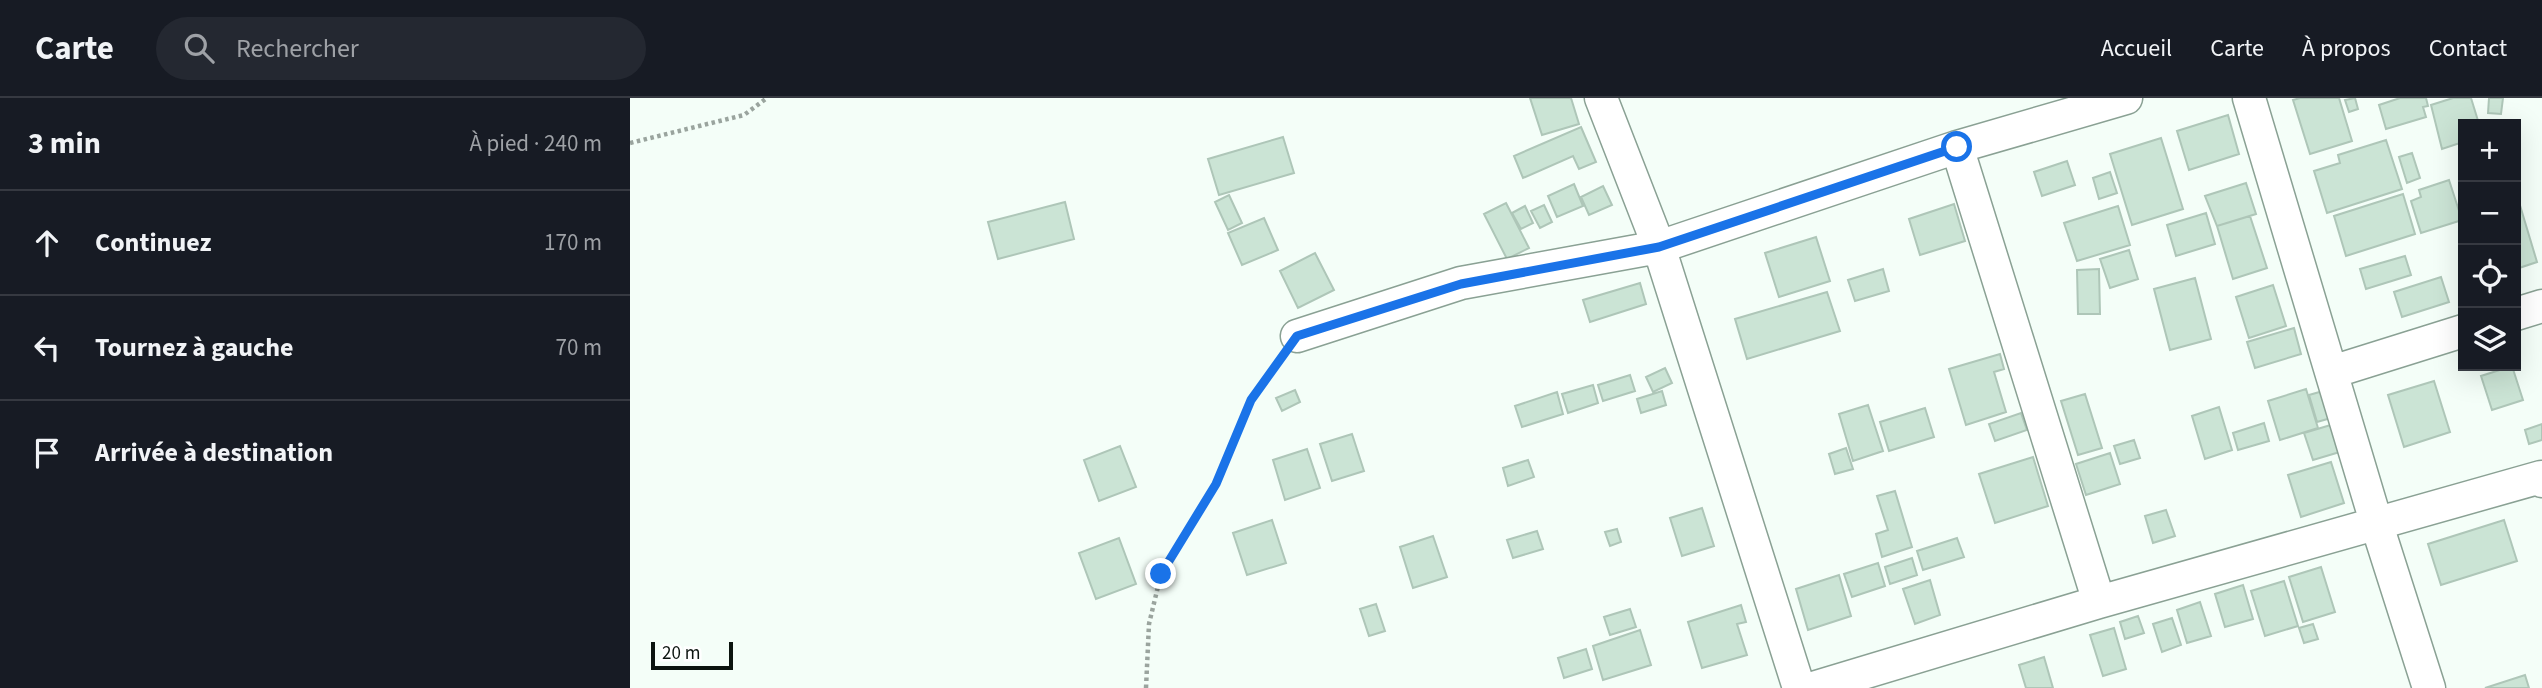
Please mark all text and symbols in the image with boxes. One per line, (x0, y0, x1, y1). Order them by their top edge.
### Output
search box (156, 17, 646, 80)
text: Carte (35, 25, 114, 72)
icon: search (180, 29, 218, 67)
text: Rechercher (236, 30, 359, 67)
text: Accueil (2101, 31, 2172, 66)
text: Carte (2210, 31, 2264, 66)
text: À propos (2302, 31, 2391, 66)
text: Contact (2429, 31, 2507, 66)
map controls (2458, 119, 2521, 371)
button: + (2458, 119, 2521, 182)
text: 3 min (28, 122, 101, 165)
text: À pied · 240 m (469, 127, 602, 160)
route start (1941, 131, 1972, 162)
button: − (2458, 182, 2521, 245)
icon: ahead (28, 224, 66, 262)
text: Continuez (95, 224, 211, 261)
text: 170 m (544, 226, 602, 259)
button: locate (2458, 245, 2521, 308)
button: layers (2458, 308, 2521, 371)
icon: left (28, 329, 66, 367)
text: Tournez à gauche (95, 329, 294, 366)
text: 70 m (555, 331, 602, 364)
icon: arrive (28, 434, 66, 472)
text: Arrivée à destination (95, 434, 333, 471)
route end (1145, 558, 1176, 589)
scale bar (651, 639, 733, 671)
text: 20 m (662, 640, 700, 667)

